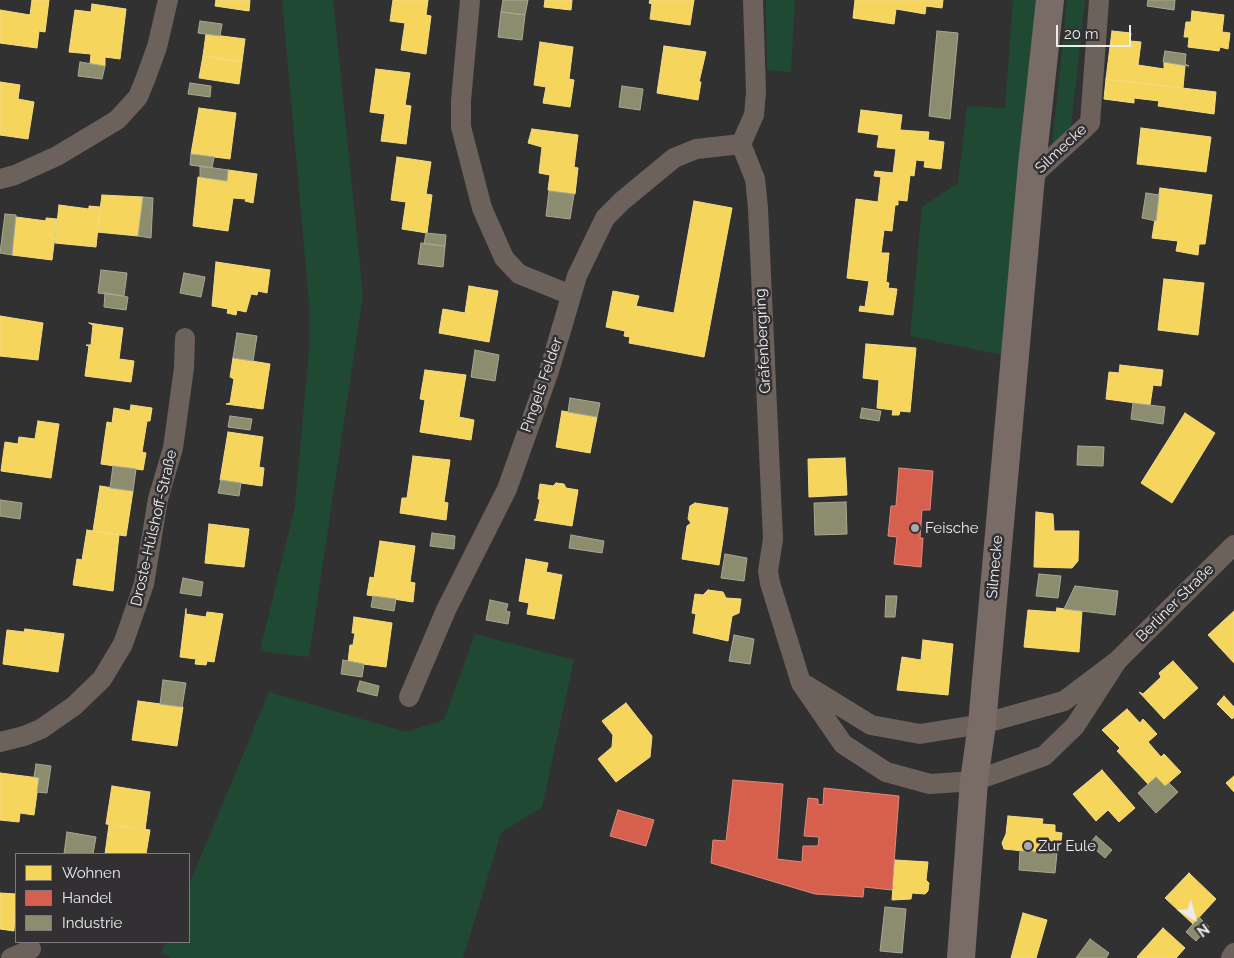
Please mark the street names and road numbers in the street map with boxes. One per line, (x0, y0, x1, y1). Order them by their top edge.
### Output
street label: Silmecke (1032, 121, 1090, 177)
street label: Gräfenbergring (751, 288, 775, 394)
street label: Pingels Felder (517, 335, 567, 435)
street label: Droste-Hülshoff-Straße (127, 448, 181, 608)
street label: Silmecke (983, 535, 1007, 599)
street label: Berliner Straße (1132, 560, 1218, 646)

